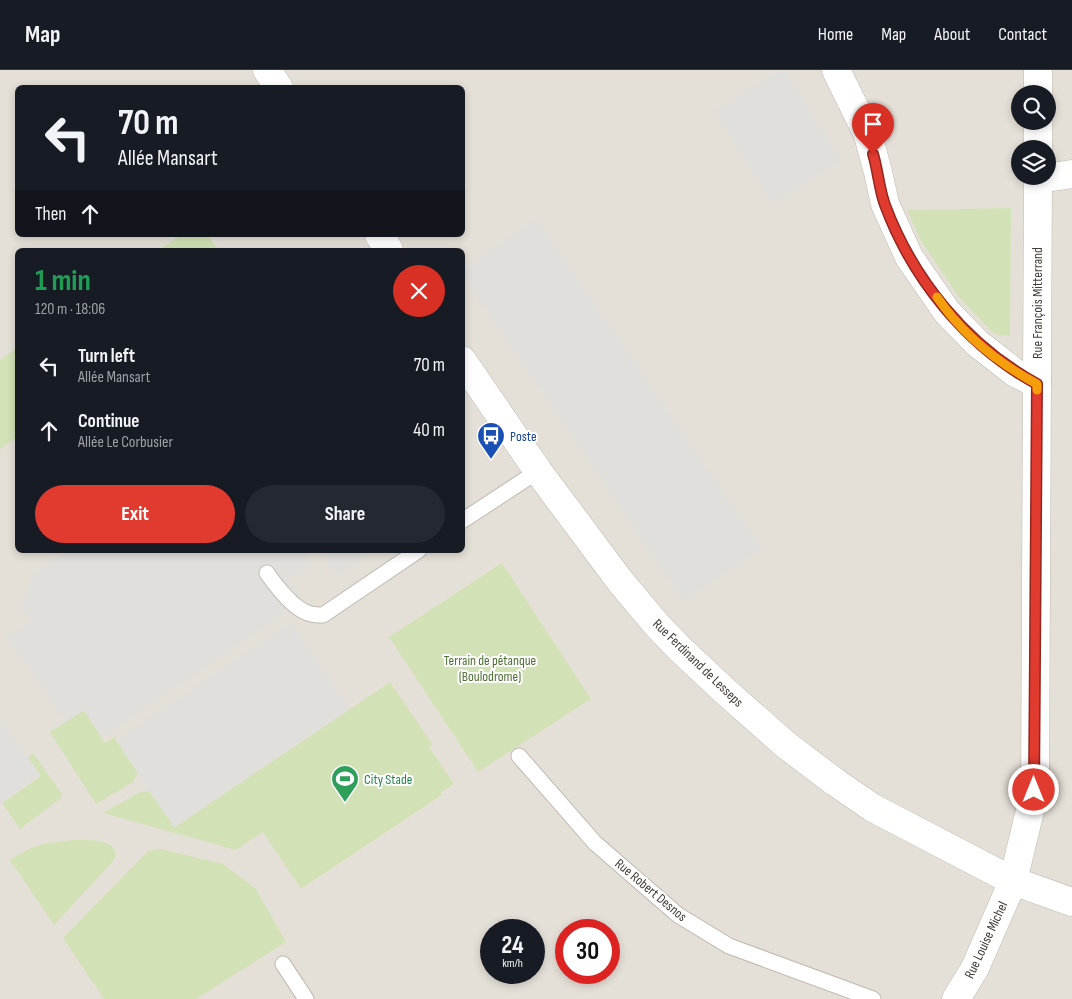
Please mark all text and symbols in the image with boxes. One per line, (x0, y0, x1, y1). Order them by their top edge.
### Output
text: Map (25, 20, 60, 49)
text: Home (818, 24, 853, 45)
text: Map (881, 24, 906, 45)
text: About (934, 24, 970, 45)
text: Contact (998, 24, 1047, 45)
map controls (1011, 85, 1056, 185)
button: search (1011, 85, 1056, 130)
text: 70 m (118, 102, 178, 145)
pin (852, 103, 894, 154)
icon: left (35, 105, 100, 170)
icon: arrive (859, 110, 887, 138)
button: layers (1011, 140, 1056, 185)
text: Allée Mansart (118, 145, 218, 172)
icon: ahead (76, 200, 104, 228)
text: Then (35, 203, 66, 226)
street label: Rue François Mitterrand (1029, 247, 1046, 359)
text: 1 min (35, 263, 91, 299)
button: close (393, 265, 445, 317)
text: 120 m · 18:06 (35, 300, 105, 319)
text: Turn left (78, 345, 135, 368)
icon: left (35, 352, 63, 380)
text: 70 m (414, 354, 445, 377)
text: Allée Mansart (78, 368, 150, 387)
text: Continue (78, 410, 139, 433)
icon: ahead (35, 417, 63, 445)
text: 40 m (413, 419, 445, 442)
bus stop icon: Poste (476, 421, 506, 460)
place label: Poste (510, 428, 537, 445)
text: Allée Le Corbusier (78, 433, 173, 452)
button: Exit (35, 485, 235, 543)
button: Share (245, 485, 445, 543)
street label: Rue Ferdinand de Lesseps (649, 615, 747, 711)
park label: Terrain de pétanque (Boulodrome) (444, 652, 536, 685)
position arrow (1007, 763, 1059, 815)
sports icon: City Stade (330, 764, 360, 803)
place label: City Stade (364, 771, 412, 788)
street label: Rue Robert Desnos (612, 855, 690, 925)
street label: Rue Louise Michel (961, 899, 1011, 981)
speed limit sign: 30 (555, 919, 620, 984)
text: 24 (501, 930, 524, 961)
text: km/h (502, 956, 523, 971)

